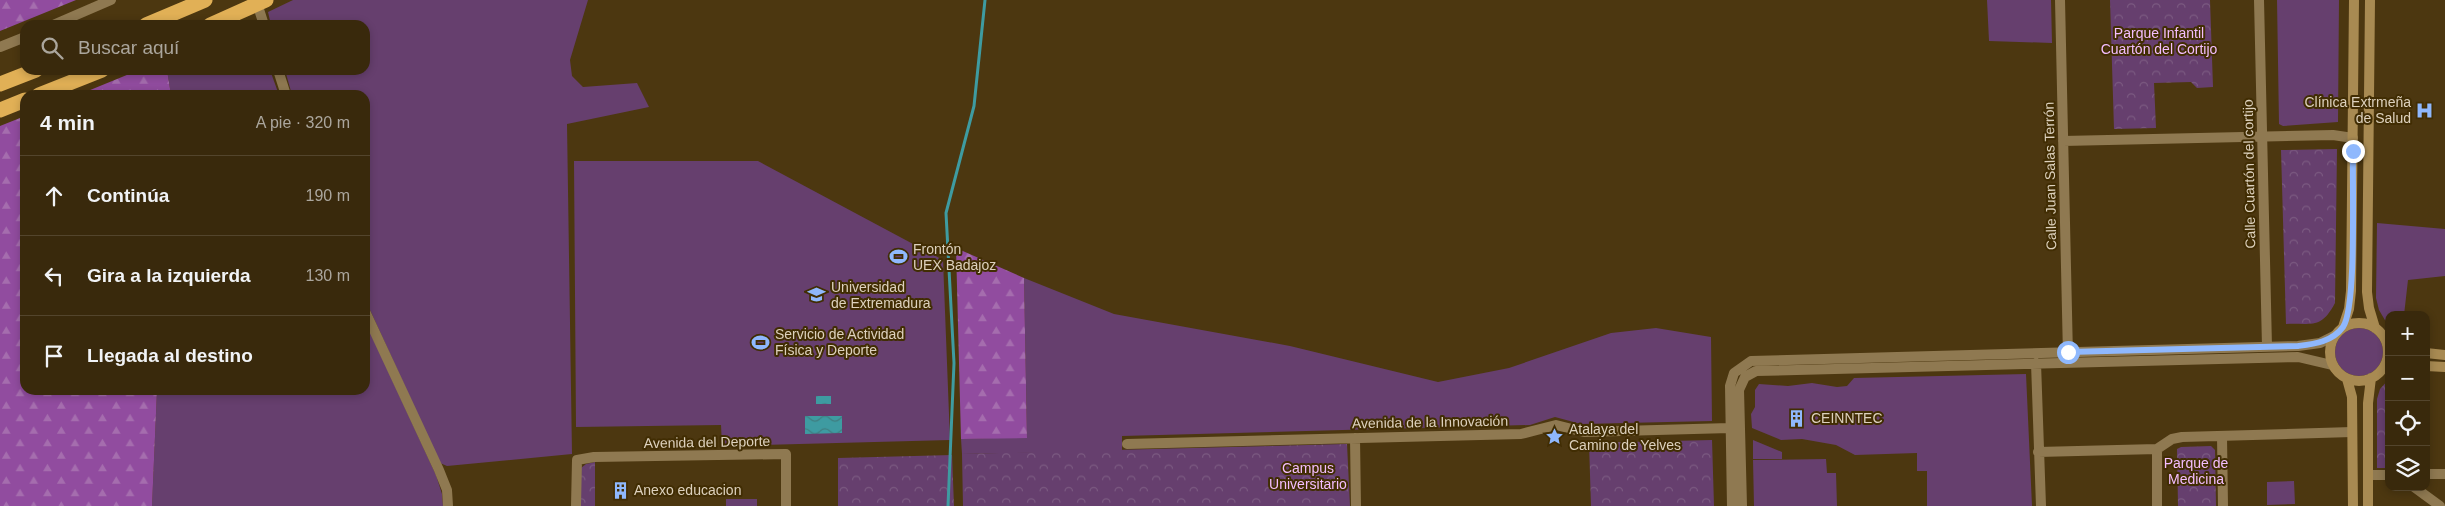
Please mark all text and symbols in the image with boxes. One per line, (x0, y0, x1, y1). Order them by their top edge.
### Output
search box (20, 20, 370, 75)
park label: Parque Infantil Cuartón del Cortijo (2101, 25, 2218, 57)
icon: search (38, 34, 66, 62)
text: Buscar aquí (78, 37, 179, 58)
place label: Clínica Extrmeña de Salud (2304, 94, 2411, 126)
street label: Calle Cuartón del cortijo (2240, 99, 2258, 249)
hospital icon: Clínica Extrmeña de Salud (2415, 100, 2435, 120)
street label: Calle Juan Salas Terrón (2041, 102, 2059, 250)
text: 4 min (40, 111, 95, 134)
text: A pie · 320 m (256, 114, 350, 131)
route end (2342, 140, 2365, 163)
icon: ahead (40, 182, 68, 210)
text: Continúa (87, 185, 169, 206)
text: 190 m (306, 187, 350, 204)
place label: Frontón UEX Badajoz (913, 241, 996, 273)
sports icon: Frontón UEX Badajoz (889, 247, 909, 267)
icon: left (40, 262, 68, 290)
text: Gira a la izquierda (87, 265, 251, 286)
text: 130 m (306, 267, 350, 284)
place label: Universidad de Extremadura (831, 279, 931, 311)
school or university icon: Universidad de Extremadura (807, 285, 827, 305)
map controls (2385, 311, 2430, 491)
button: + (2385, 311, 2430, 356)
place label: Servicio de Actividad Física y Deporte (775, 326, 904, 358)
sports icon: Servicio de Actividad Física y Deporte (751, 332, 771, 352)
route start (2057, 341, 2080, 364)
icon: arrive (40, 342, 68, 370)
text: Llegada al destino (87, 345, 253, 366)
button: − (2385, 356, 2430, 401)
button: locate (2385, 401, 2430, 446)
building icon: CEINNTEC (1787, 408, 1807, 428)
place label: CEINNTEC (1811, 410, 1883, 426)
street label: Avenida de la Innovación (1352, 413, 1508, 431)
place label: Atalaya del Camino de Yelves (1569, 421, 1681, 453)
place icon: Atalaya del Camino de Yelves (1545, 427, 1565, 447)
street label: Avenida del Deporte (644, 433, 771, 451)
button: layers (2385, 446, 2430, 491)
park label: Parque de Medicina (2164, 455, 2229, 487)
park label: Campus Universitario (1269, 460, 1347, 492)
building icon: Anexo educacion (610, 480, 630, 500)
place label: Anexo educacion (634, 482, 741, 498)

